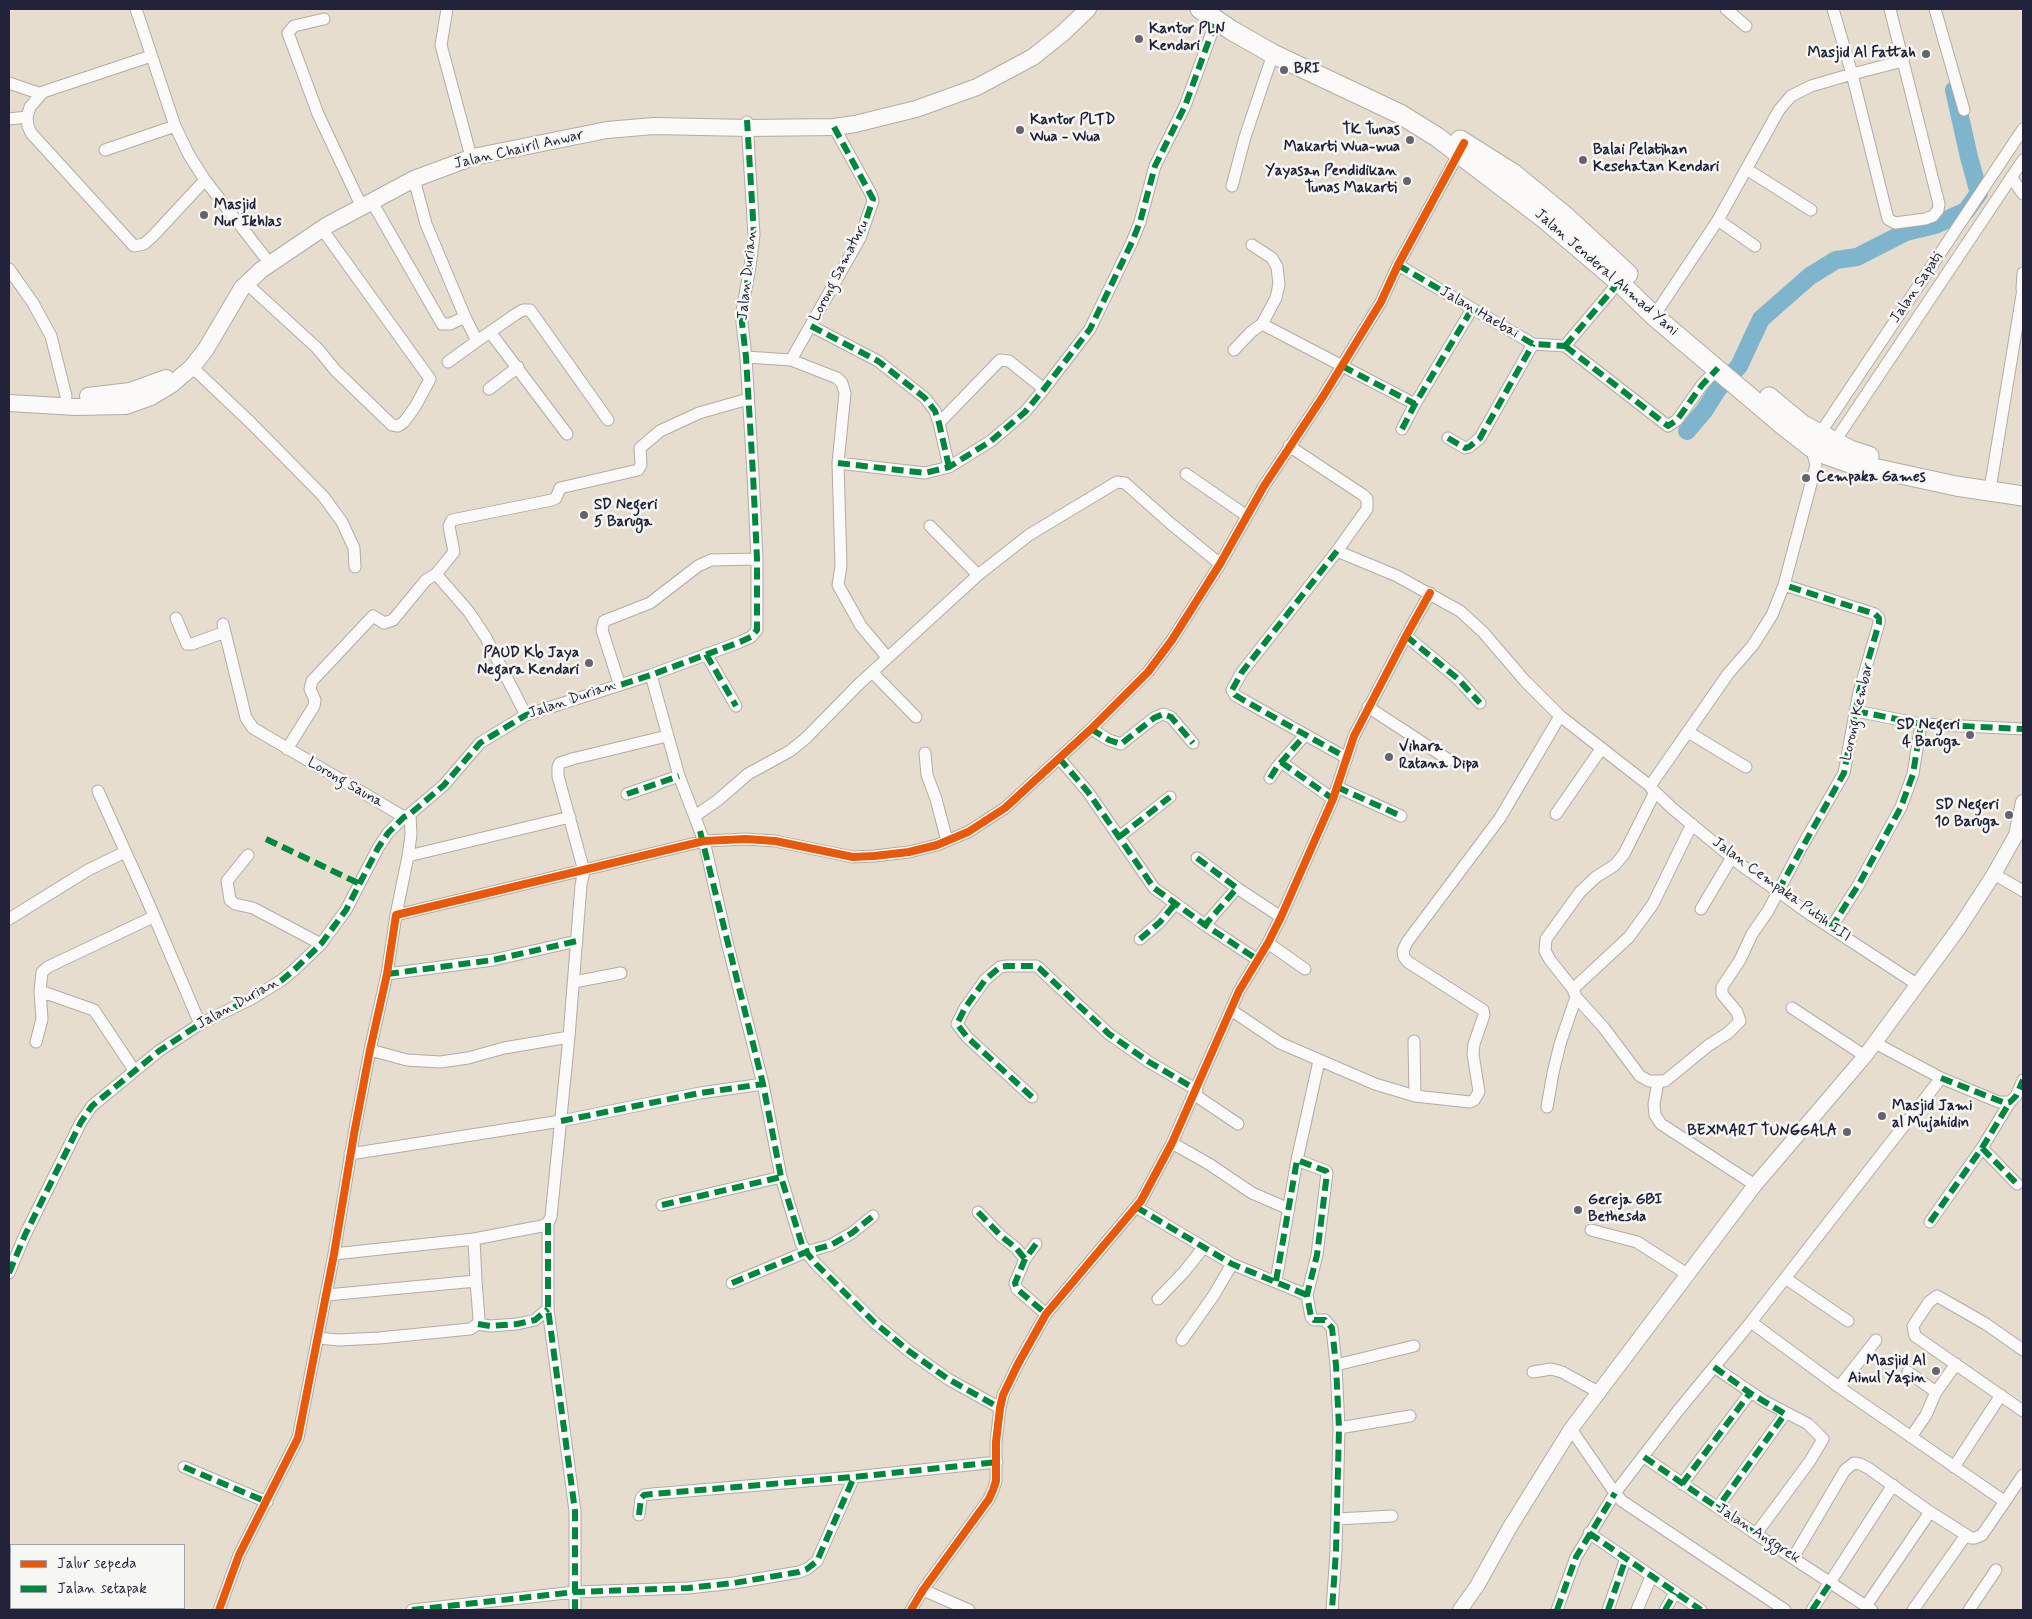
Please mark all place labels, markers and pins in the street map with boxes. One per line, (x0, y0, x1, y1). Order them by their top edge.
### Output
place label: Kantor PLN Kendari (1149, 21, 1225, 56)
marker: Kantor PLN Kendari (1133, 33, 1145, 45)
place label: Masjid Al Fattah (1807, 45, 1916, 63)
marker: Masjid Al Fattah (1920, 48, 1932, 60)
place label: BRI (1294, 61, 1320, 79)
marker: BRI (1278, 64, 1290, 76)
place label: Kantor PLTD Wua - Wua (1030, 112, 1115, 147)
place label: TK Tunas Makarti Wua-wua (1284, 122, 1400, 157)
marker: Kantor PLTD Wua - Wua (1014, 124, 1026, 136)
marker: TK Tunas Makarti Wua-wua (1404, 134, 1416, 146)
place label: Balai Pelatihan Kesehatan Kendari (1593, 142, 1719, 177)
marker: Balai Pelatihan Kesehatan Kendari (1577, 154, 1589, 166)
place label: Yayasan Pendidikan Tunas Makarti (1265, 163, 1397, 198)
marker: Yayasan Pendidikan Tunas Makarti (1401, 175, 1413, 187)
place label: Masjid Nur Ikhlas (214, 197, 282, 232)
marker: Masjid Nur Ikhlas (198, 209, 210, 221)
place label: Cempaka Games (1816, 469, 1926, 487)
marker: Cempaka Games (1800, 472, 1812, 484)
place label: SD Negeri 5 Baruga (594, 497, 657, 532)
marker: SD Negeri 5 Baruga (578, 509, 590, 521)
place label: PAUD Kb Jaya Negara Kendari (477, 645, 579, 680)
marker: PAUD Kb Jaya Negara Kendari (583, 657, 595, 669)
place label: SD Negeri 4 Baruga (1897, 717, 1960, 752)
marker: SD Negeri 4 Baruga (1964, 729, 1976, 741)
place label: Vihara Ratana Dipa (1399, 739, 1479, 774)
marker: Vihara Ratana Dipa (1383, 751, 1395, 763)
place label: SD Negeri 10 Baruga (1935, 797, 1999, 832)
marker: SD Negeri 10 Baruga (2003, 809, 2015, 821)
place label: Masjid Jami al Mujahidin (1892, 1098, 1972, 1133)
marker: Masjid Jami al Mujahidin (1876, 1110, 1888, 1122)
place label: BEXMART TUNGGALA (1687, 1123, 1837, 1141)
marker: BEXMART TUNGGALA (1841, 1126, 1853, 1138)
place label: Gereja GBI Bethesda (1588, 1192, 1662, 1227)
marker: Gereja GBI Bethesda (1572, 1204, 1584, 1216)
place label: Masjid Al Ainul Yaqin (1848, 1353, 1926, 1388)
marker: Masjid Al Ainul Yaqin (1930, 1365, 1942, 1377)

